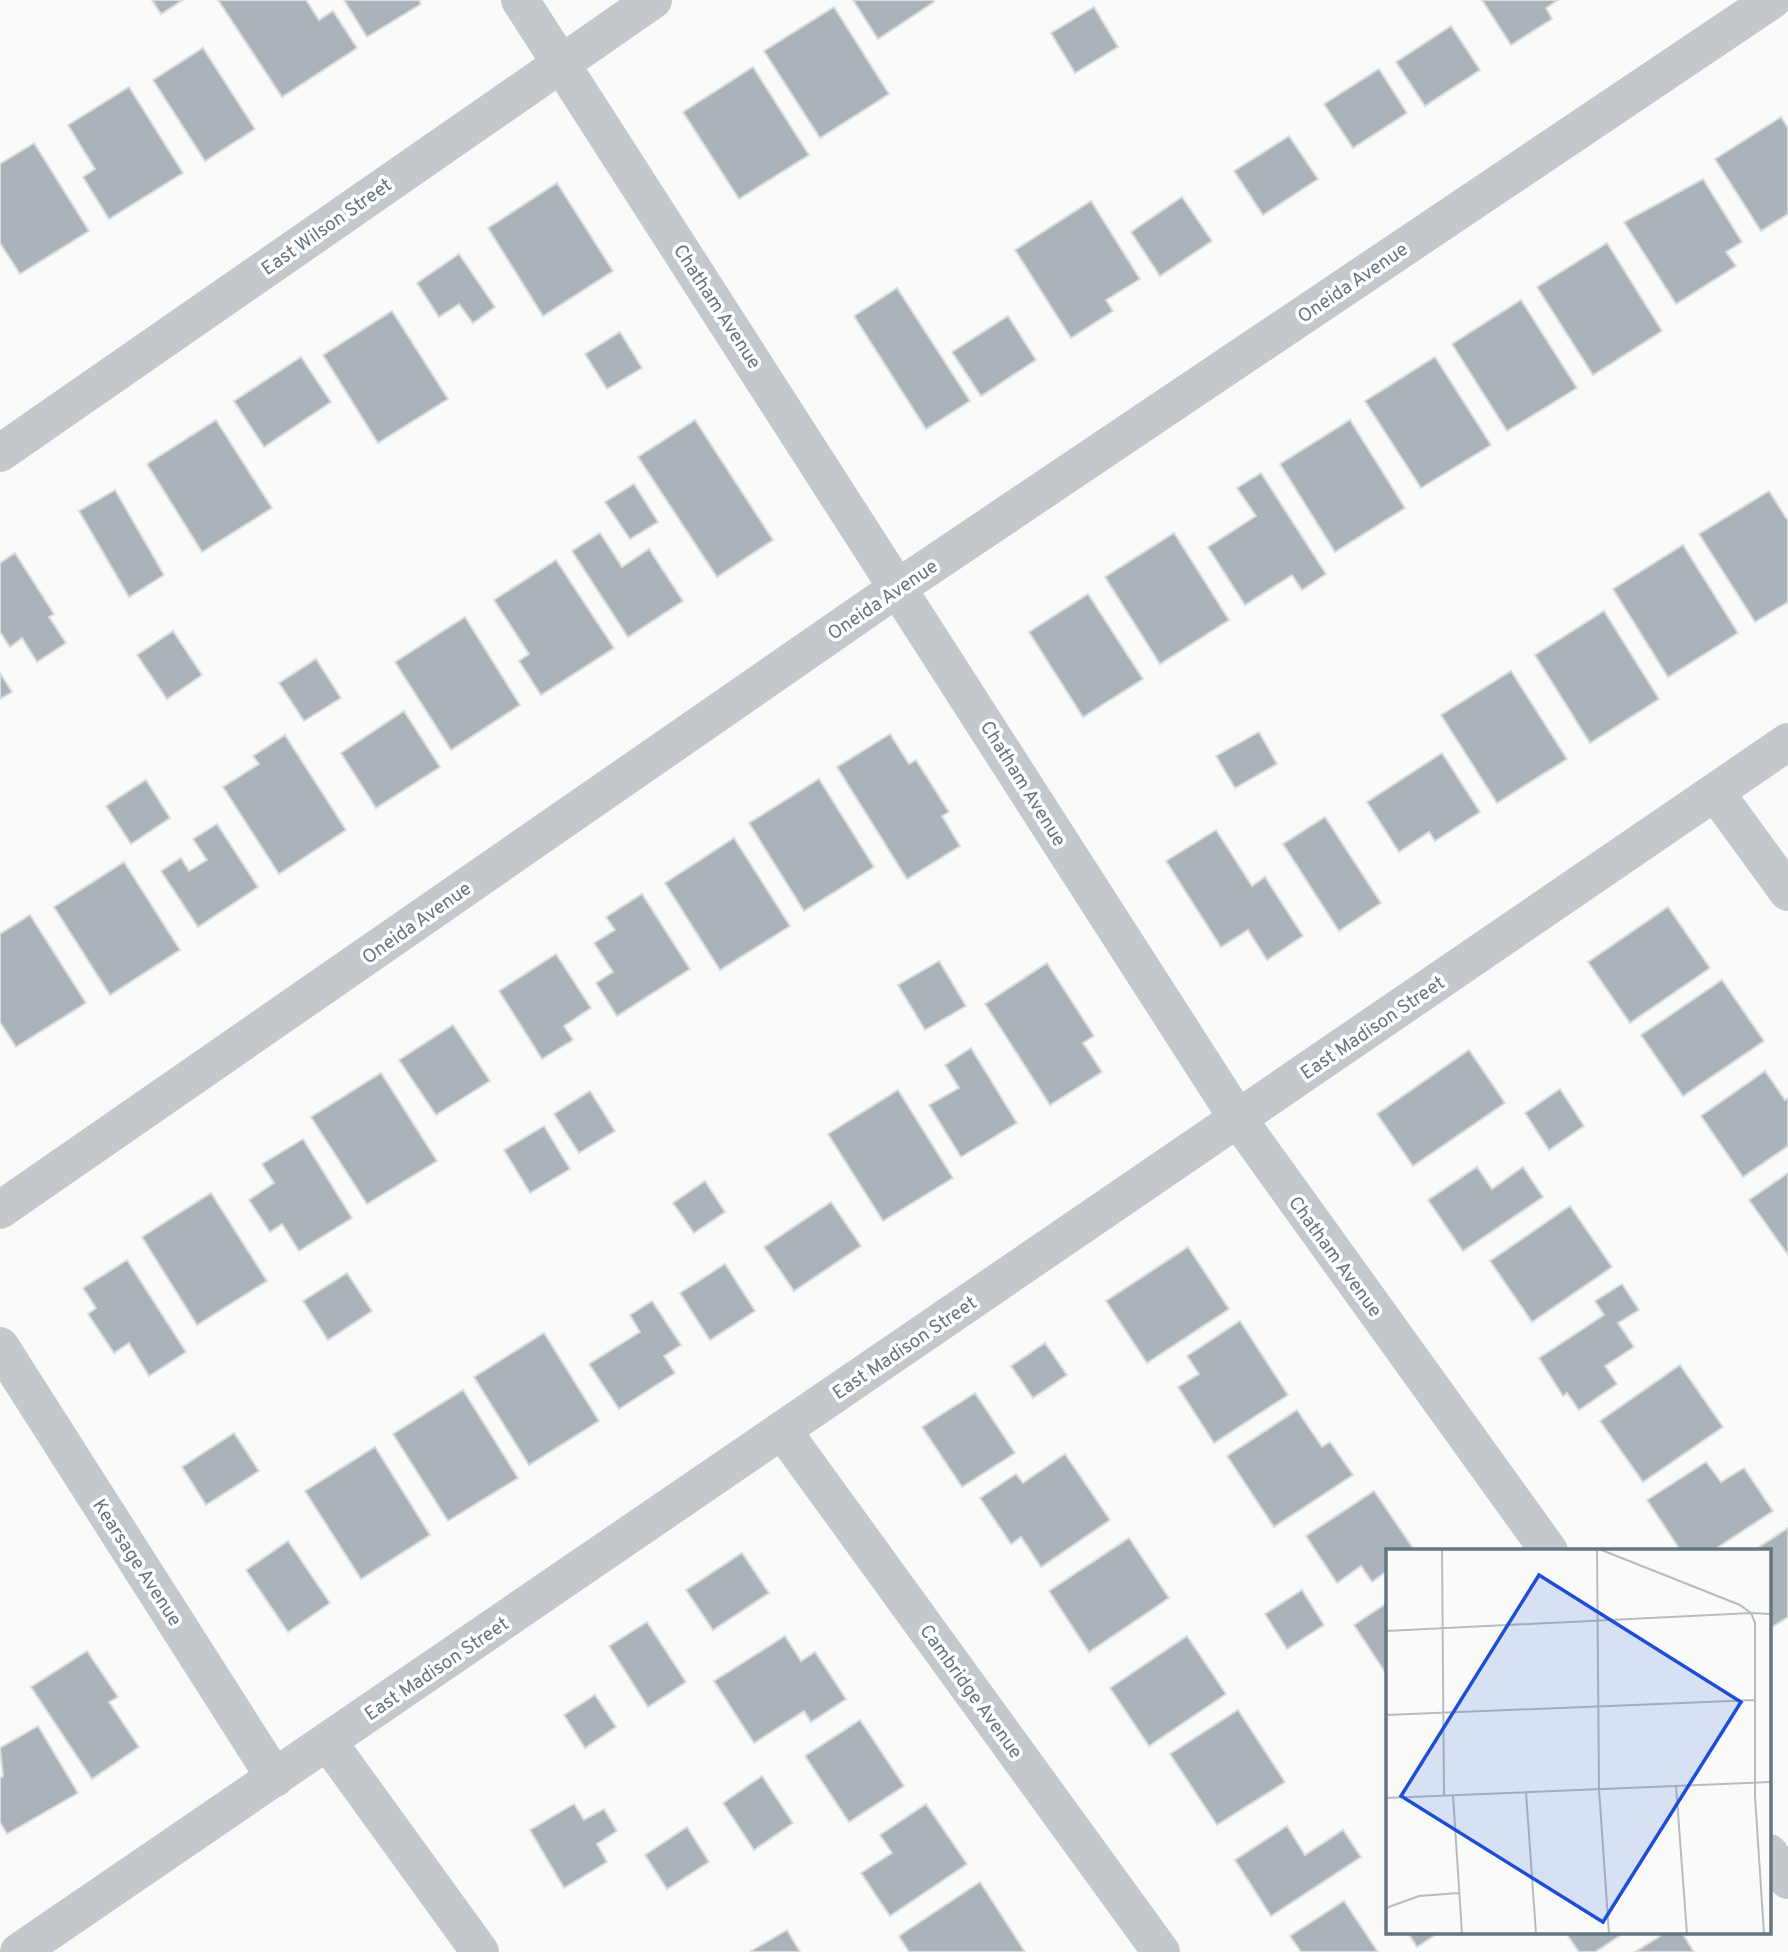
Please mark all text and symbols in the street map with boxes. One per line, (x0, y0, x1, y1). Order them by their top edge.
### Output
street label: East Wilson Street (257, 174, 397, 282)
street label: Oneida Avenue (1293, 238, 1413, 329)
street label: Chatham Avenue (667, 240, 766, 374)
street label: Oneida Avenue (823, 555, 943, 646)
street label: Chatham Avenue (974, 717, 1071, 851)
street label: Oneida Avenue (358, 877, 476, 970)
street label: East Madison Street (1296, 972, 1450, 1086)
street label: Chatham Avenue (1282, 1192, 1386, 1322)
street label: East Madison Street (828, 1292, 982, 1406)
street label: Kearsage Avenue (86, 1495, 186, 1631)
inset map (1386, 1549, 1770, 1934)
street label: East Madison Street (360, 1613, 514, 1727)
street label: Cambridge Avenue (914, 1620, 1027, 1764)

